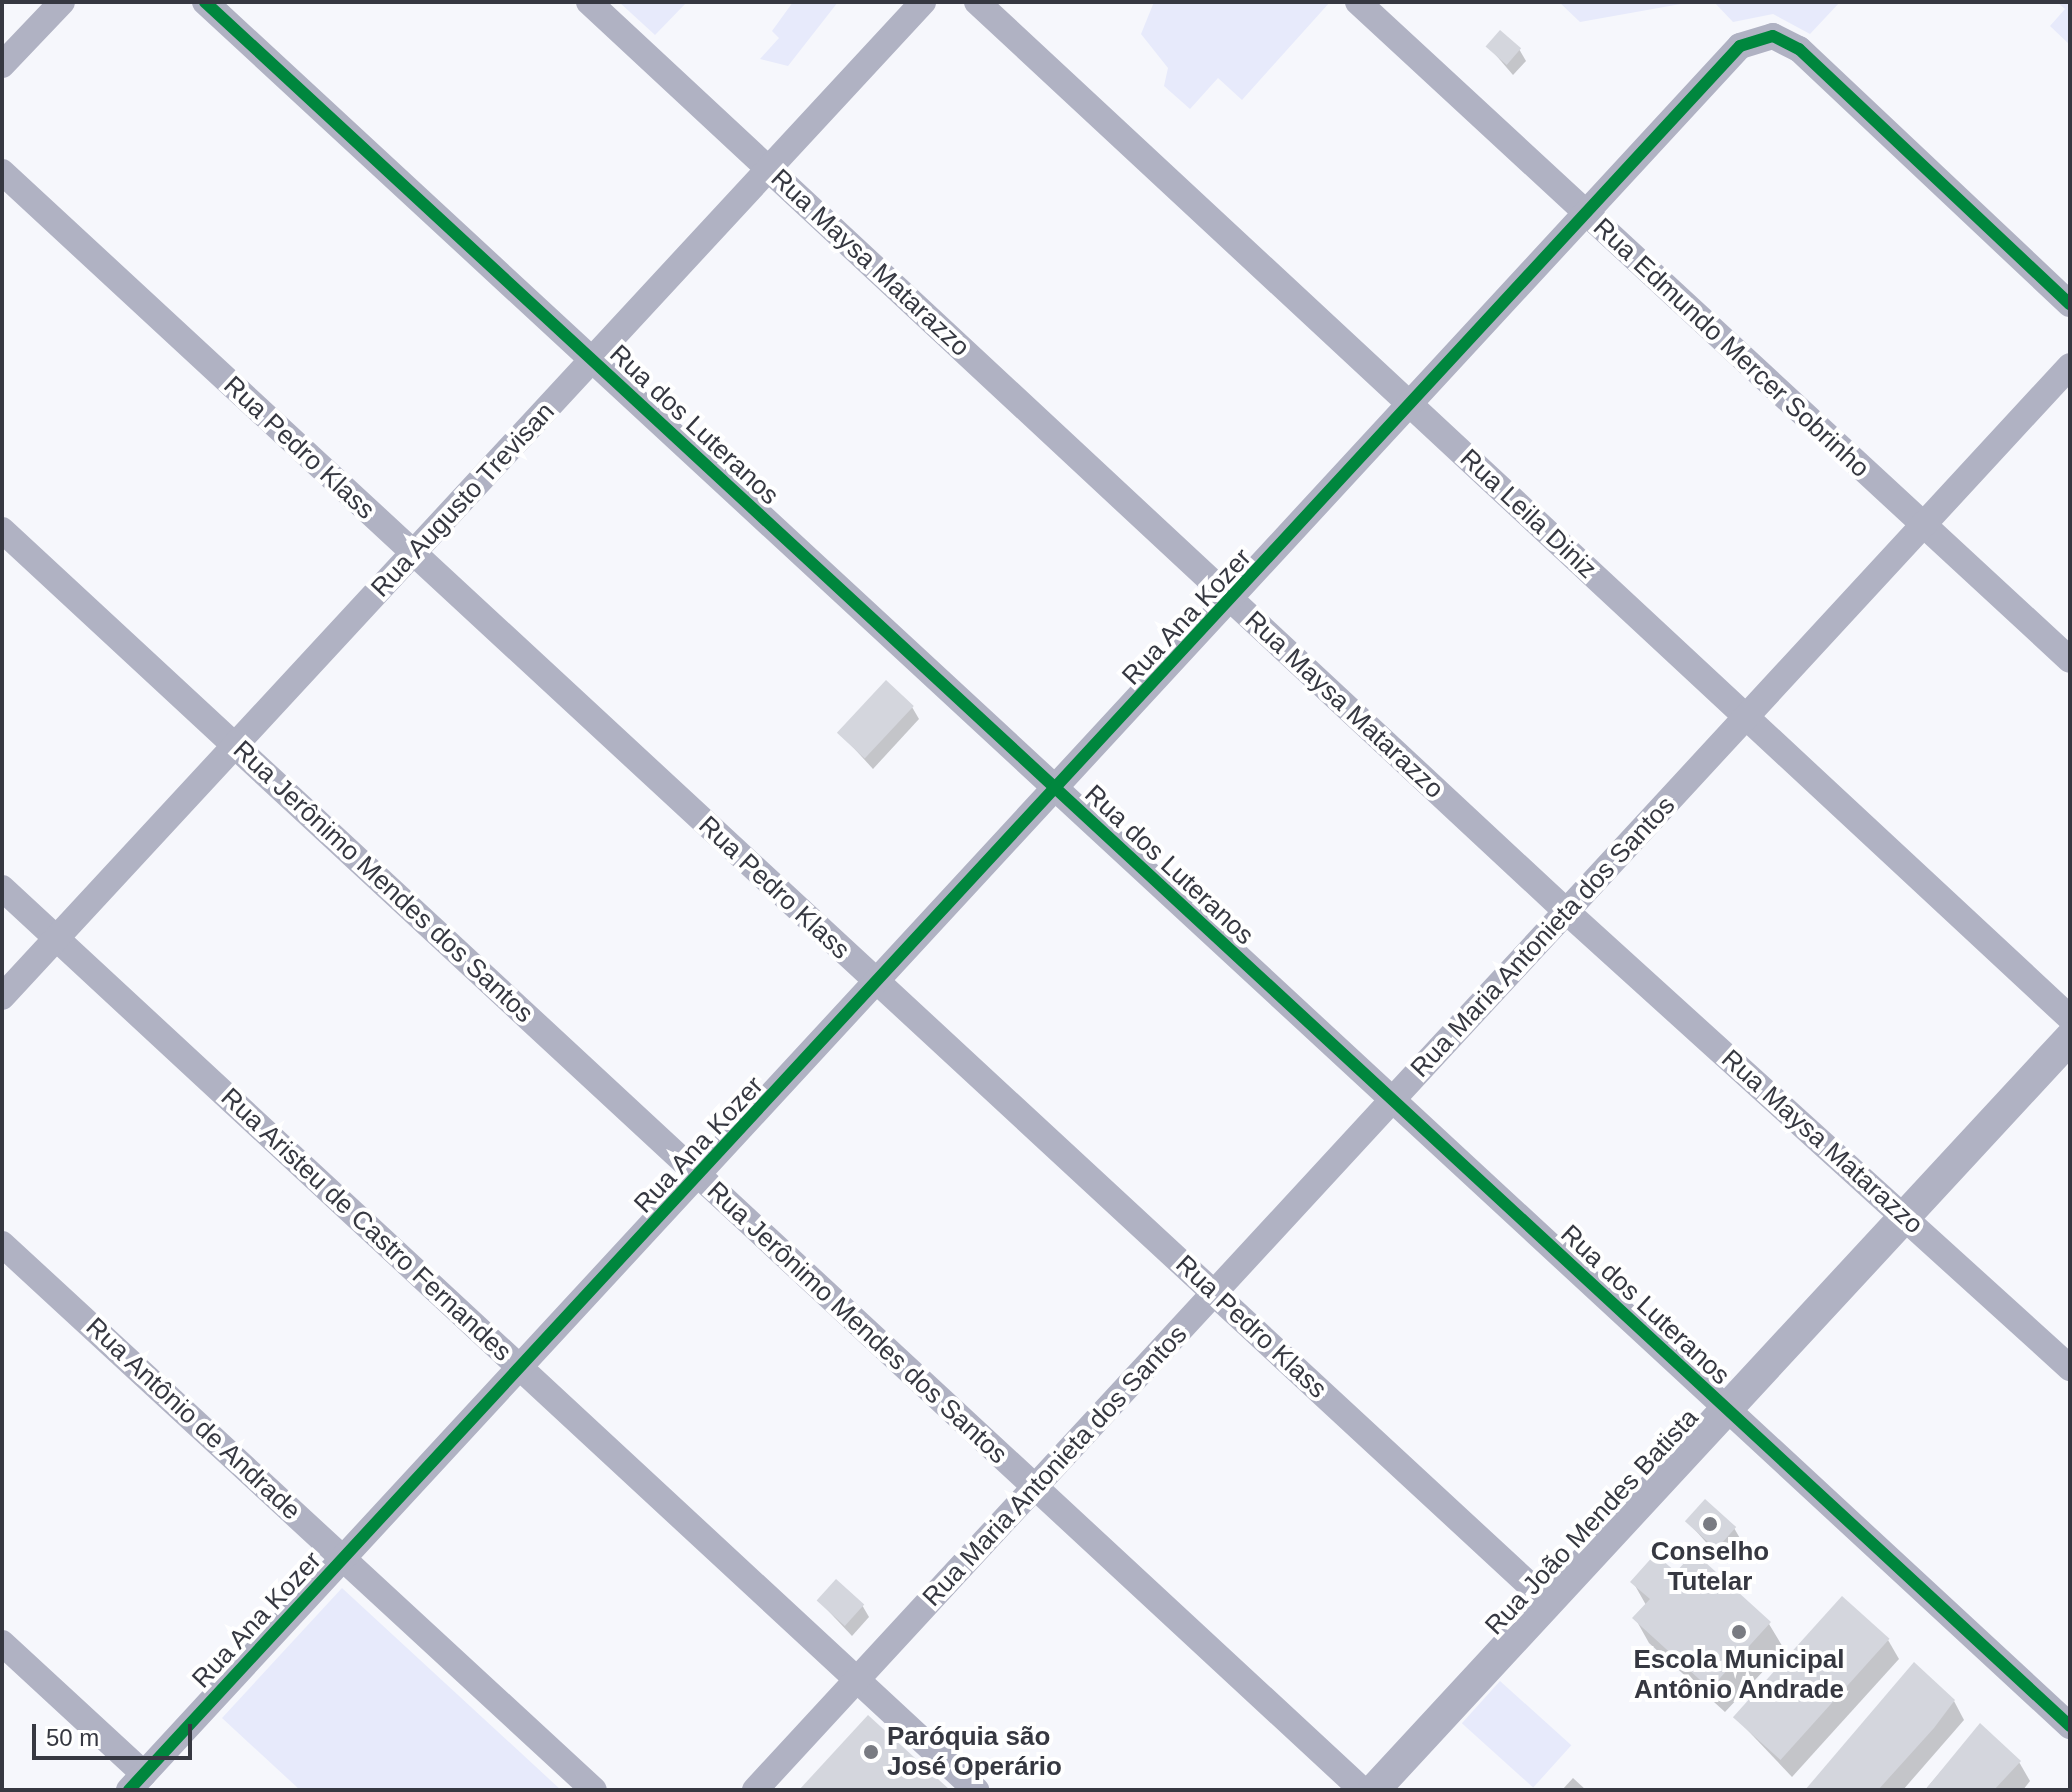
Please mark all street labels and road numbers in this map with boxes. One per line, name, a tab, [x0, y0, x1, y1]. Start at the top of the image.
street label: Rua Maysa Matarazzo	[764, 163, 976, 363]
street label: Rua Edmundo Mercer Sobrinho	[1587, 212, 1875, 484]
street label: Rua dos Luteranos	[603, 339, 785, 511]
street label: Rua Pedro Klass	[217, 370, 381, 526]
street label: Rua Augusto Trevisan	[364, 396, 562, 604]
street label: Rua Leila Diniz	[1453, 443, 1603, 585]
street label: Rua Ana Kozer	[1115, 542, 1259, 692]
street label: Rua Maysa Matarazzo	[1238, 605, 1450, 805]
street label: Rua Jerônimo Mendes dos Santos	[226, 735, 540, 1029]
street label: Rua dos Luteranos	[1078, 779, 1260, 951]
street label: Rua Maria Antonieta dos Santos	[1404, 789, 1682, 1085]
street label: Rua Pedro Klass	[692, 810, 856, 966]
street label: Rua Maysa Matarazzo	[1715, 1043, 1929, 1241]
street label: Rua Ana Kozer	[627, 1070, 771, 1220]
street label: Rua Aristeu de Castro Fernandes	[214, 1082, 518, 1368]
street label: Rua Jerônimo Mendes dos Santos	[700, 1176, 1014, 1470]
street label: Rua dos Luteranos	[1554, 1219, 1736, 1391]
street label: Rua Pedro Klass	[1169, 1249, 1333, 1405]
street label: Rua Antônio de Andrade	[78, 1310, 308, 1528]
street label: Rua Maria Antonieta dos Santos	[916, 1318, 1194, 1614]
street label: Rua João Mendes Batista	[1479, 1402, 1705, 1642]
street label: Rua Ana Kozer	[185, 1545, 329, 1695]

